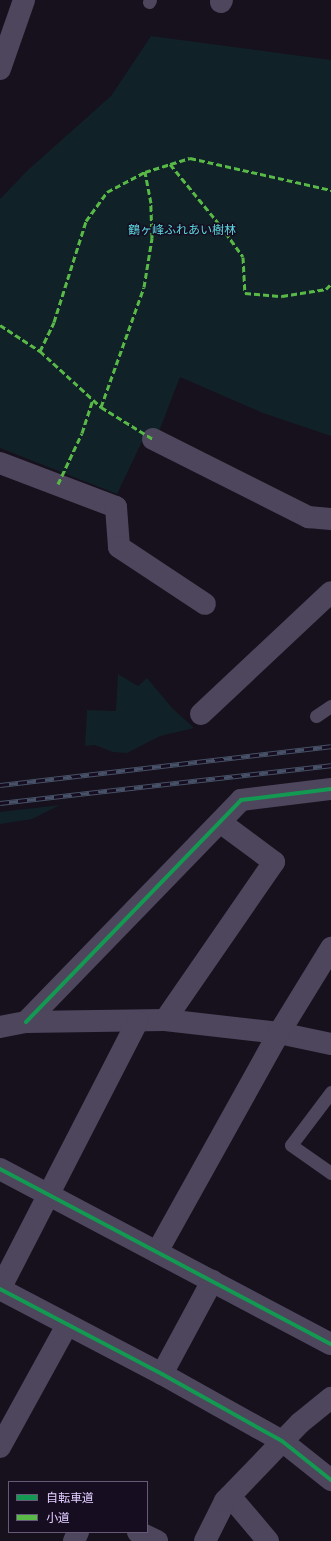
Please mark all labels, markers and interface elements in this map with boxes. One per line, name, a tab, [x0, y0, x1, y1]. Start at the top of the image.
park label: 鶴ヶ峰ふれあい樹林	[128, 223, 236, 237]
legend	[8, 1481, 148, 1533]
text: 自転車道	[46, 1489, 94, 1506]
text: 小道	[46, 1509, 70, 1526]

